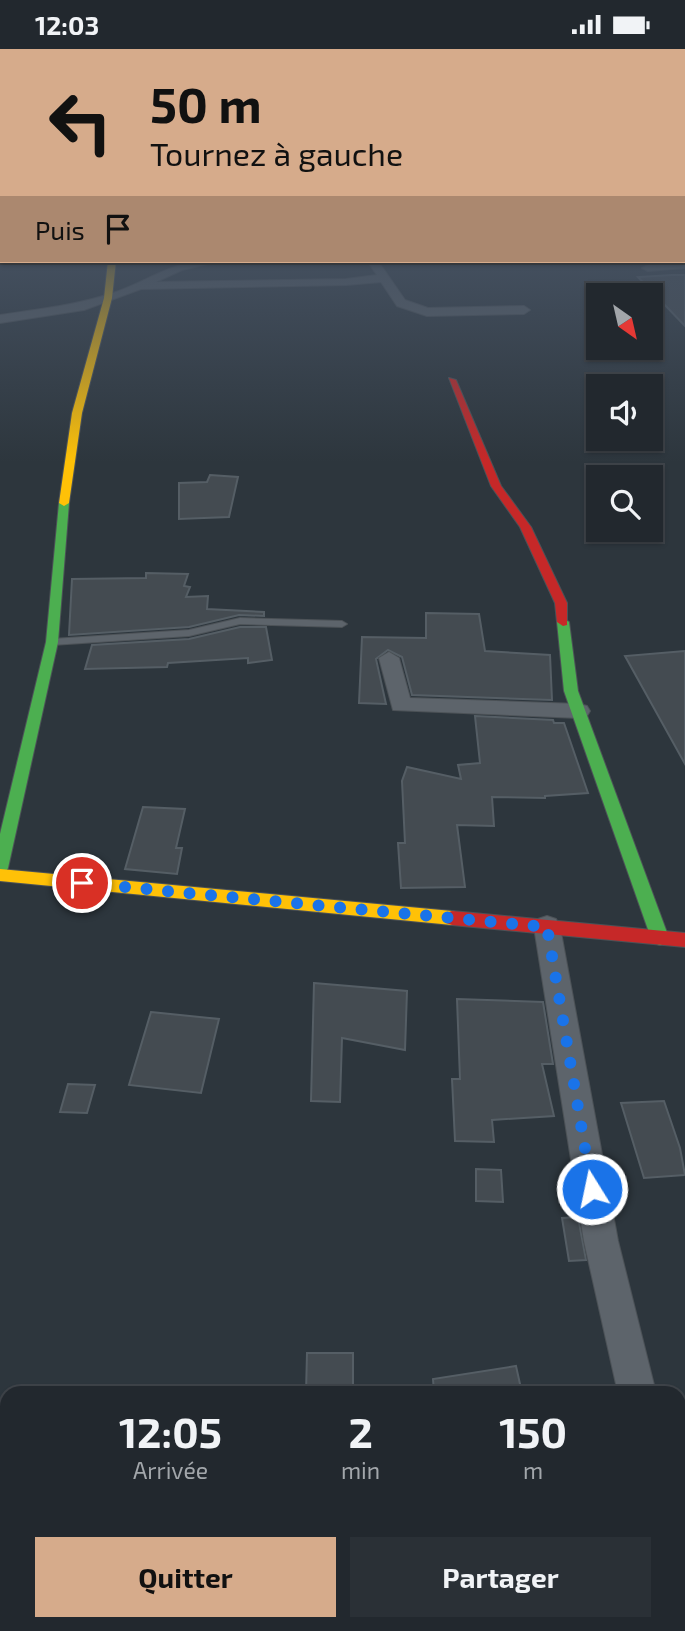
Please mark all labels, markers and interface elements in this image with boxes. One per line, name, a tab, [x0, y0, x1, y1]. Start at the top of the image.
text: 12:03	[35, 9, 99, 40]
text: 50 m	[150, 74, 262, 133]
icon: left	[35, 77, 126, 168]
text: Tournez à gauche	[150, 134, 403, 172]
icon: arrive	[99, 210, 137, 248]
text: Puis	[35, 214, 85, 245]
north arrow	[586, 283, 663, 361]
map controls	[586, 283, 663, 542]
button: sound	[586, 374, 663, 451]
button: search	[586, 465, 663, 542]
pin	[52, 853, 112, 913]
icon: arrive	[63, 864, 101, 902]
position arrow	[555, 1152, 629, 1226]
text: 12:05	[119, 1406, 222, 1456]
text: 2	[348, 1406, 373, 1456]
text: 150	[499, 1406, 567, 1456]
text: Arrivée	[133, 1456, 208, 1484]
text: min	[341, 1456, 380, 1484]
text: m	[523, 1456, 543, 1484]
button: Quitter	[35, 1537, 336, 1617]
button: Partager	[350, 1537, 651, 1617]

